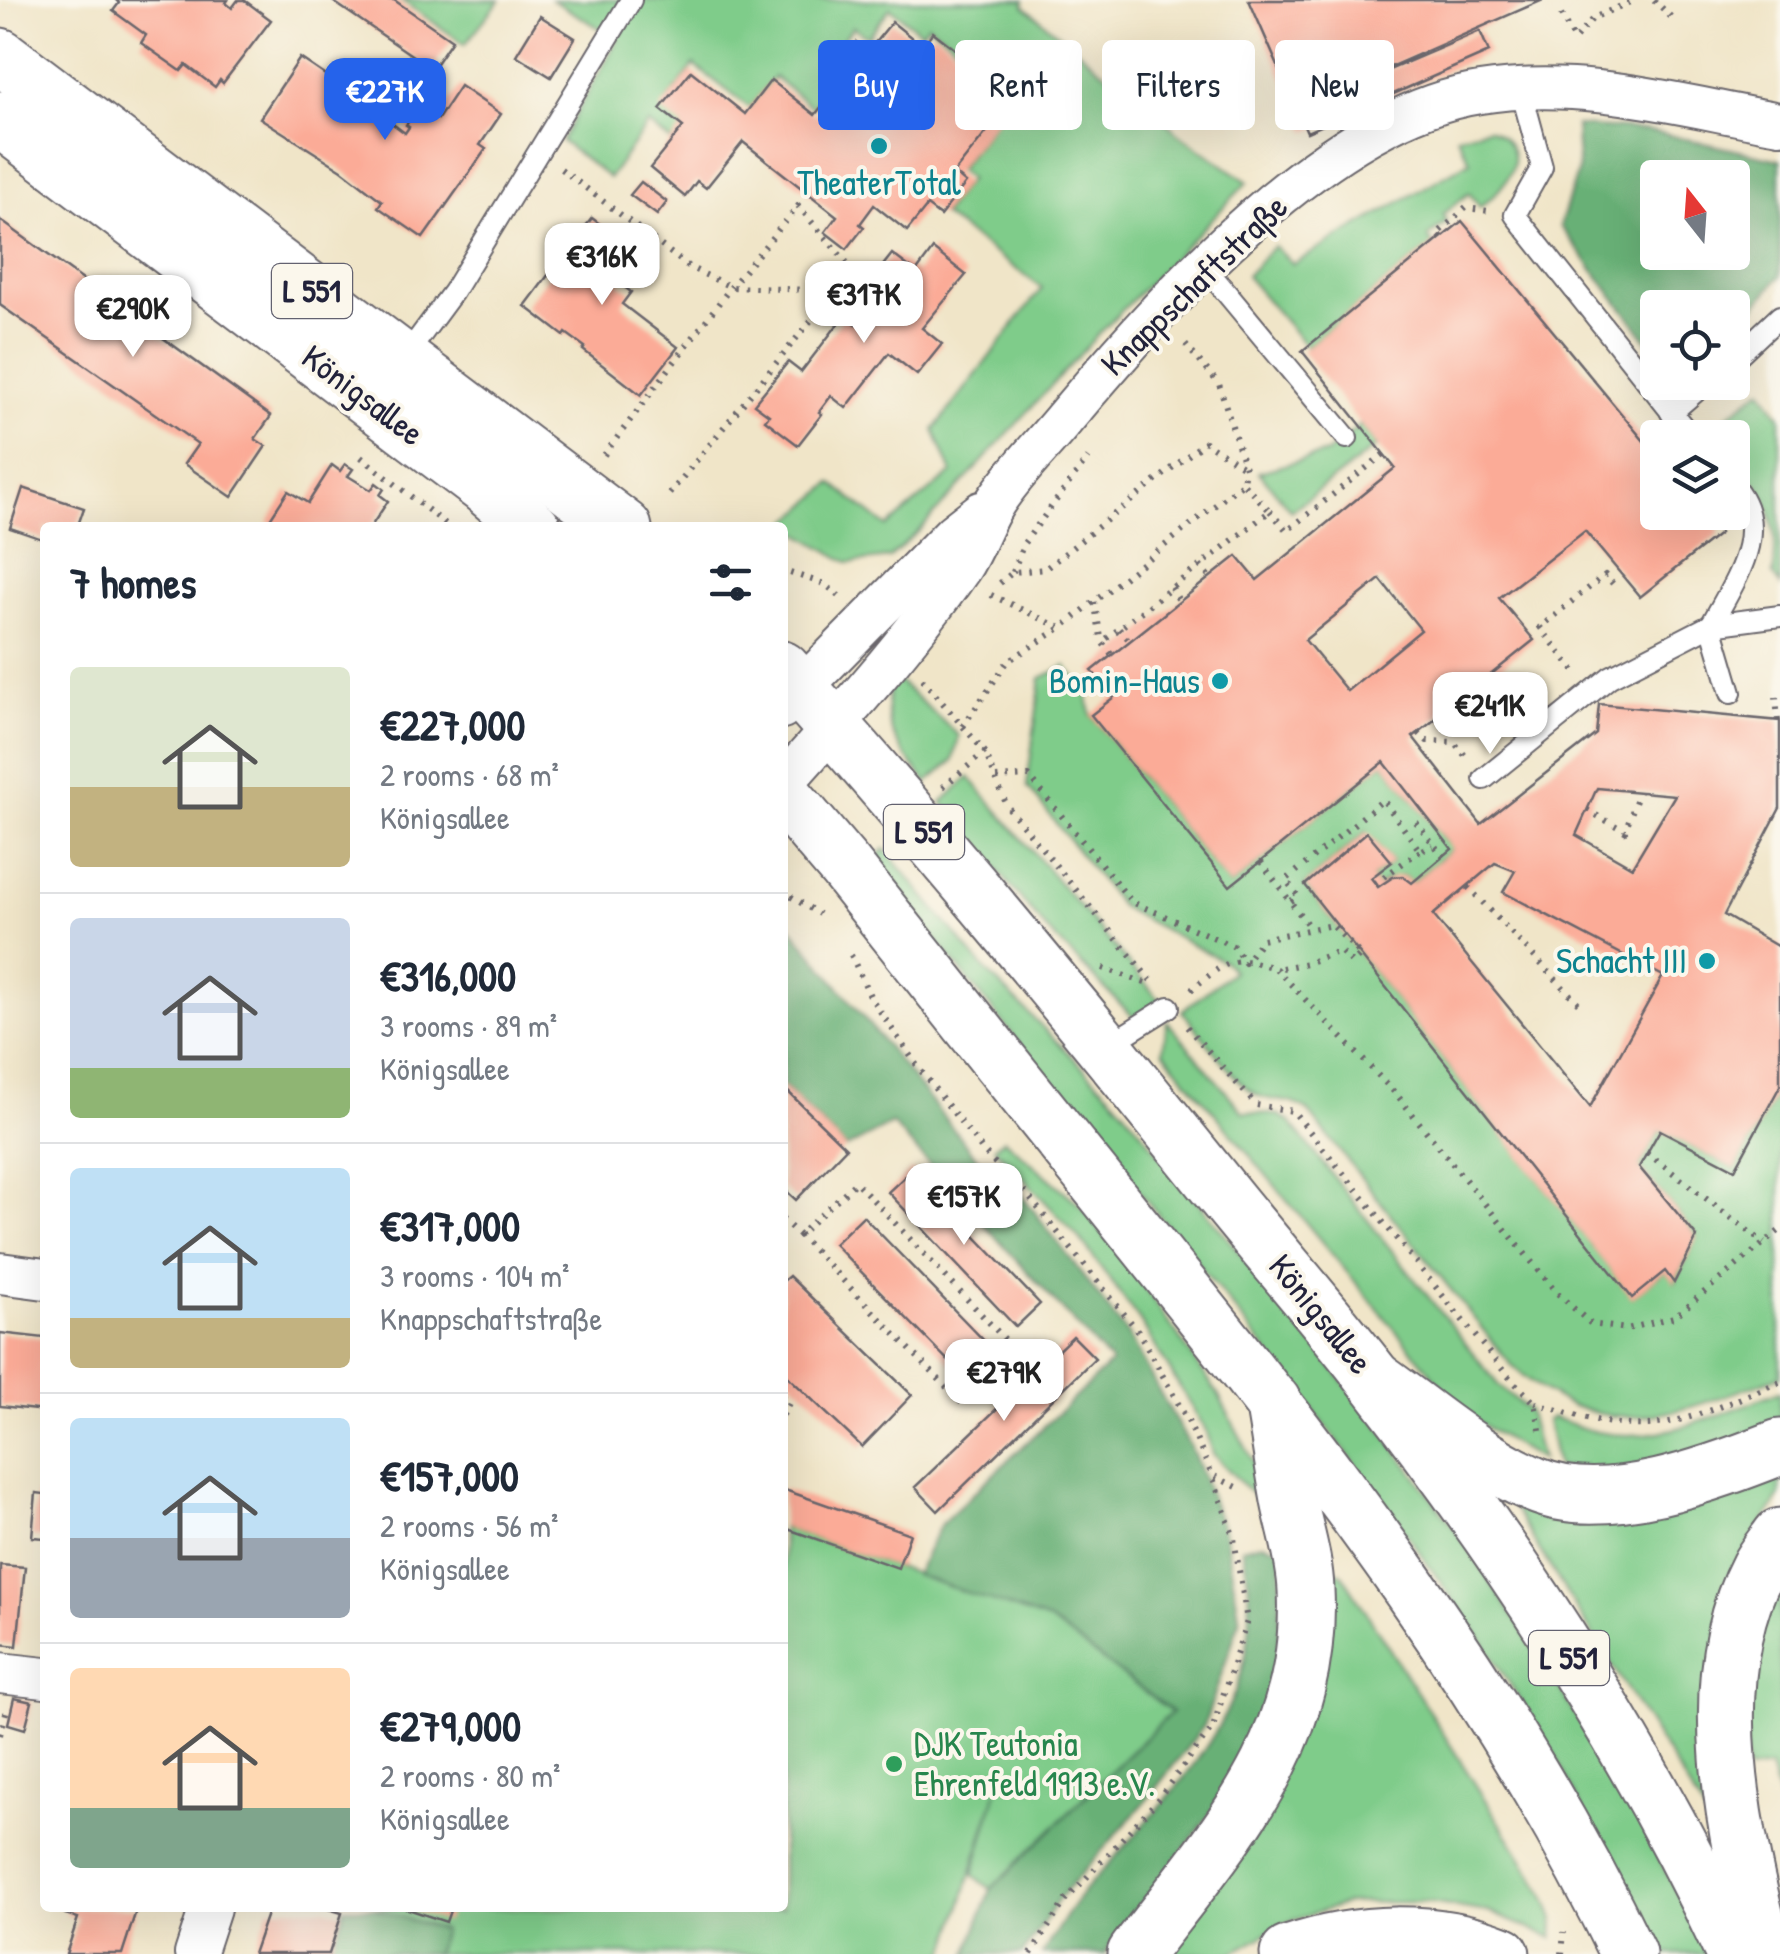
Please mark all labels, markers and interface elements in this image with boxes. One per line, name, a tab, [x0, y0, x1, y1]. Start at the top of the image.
chip: Buy	[818, 40, 935, 130]
chip: Rent	[955, 40, 1082, 130]
chip: Filters	[1102, 40, 1255, 130]
chip: New	[1275, 40, 1394, 130]
pin: €227K	[315, 58, 455, 143]
text: €227K	[346, 69, 424, 112]
marker: TheaterTotal	[868, 135, 890, 157]
place label: TheaterTotal	[797, 159, 962, 206]
north arrow	[1640, 160, 1750, 270]
map controls	[1640, 160, 1750, 530]
street label: Knappschaftstraße	[1090, 183, 1297, 386]
pin: €316K	[532, 223, 672, 308]
text: €316K	[567, 234, 637, 277]
pin: €317K	[794, 261, 934, 346]
road number: L 551	[272, 264, 352, 318]
text: €317K	[827, 272, 901, 315]
pin: €290K	[63, 275, 203, 360]
text: €290K	[96, 286, 170, 329]
button: locate	[1640, 290, 1750, 400]
street label: Königsallee	[293, 333, 434, 456]
button: layers	[1640, 420, 1750, 530]
text: 7 homes	[70, 554, 196, 611]
icon: filters	[703, 555, 758, 610]
place label: Bomin-Haus	[1049, 657, 1200, 704]
marker: Bomin-Haus	[1209, 670, 1231, 692]
pin: €241K	[1420, 672, 1560, 757]
text: €241K	[1455, 683, 1525, 726]
text: €227,000	[380, 696, 525, 753]
icon: home	[150, 707, 270, 827]
text: 2 rooms · 68 m²	[380, 753, 559, 796]
text: Königsallee	[380, 796, 510, 839]
road number: L 551	[884, 805, 964, 859]
place label: Schacht III	[1556, 937, 1687, 984]
text: €316,000	[380, 947, 516, 1004]
marker: Schacht III	[1696, 950, 1718, 972]
icon: home	[150, 958, 270, 1078]
text: 3 rooms · 89 m²	[380, 1004, 557, 1047]
text: Königsallee	[380, 1047, 510, 1090]
pin: €157K	[894, 1163, 1034, 1248]
text: €157K	[927, 1174, 1001, 1217]
text: €317,000	[380, 1197, 520, 1254]
icon: home	[150, 1208, 270, 1328]
street label: Königsallee	[1259, 1244, 1384, 1384]
text: 3 rooms · 104 m²	[380, 1254, 569, 1297]
text: Knappschaftstraße	[380, 1297, 602, 1340]
pin: €279K	[934, 1339, 1074, 1424]
text: €279K	[967, 1350, 1041, 1393]
text: €157,000	[380, 1447, 519, 1504]
icon: home	[150, 1458, 270, 1578]
text: 2 rooms · 56 m²	[380, 1504, 558, 1547]
text: Königsallee	[380, 1547, 510, 1590]
road number: L 551	[1529, 1631, 1609, 1685]
text: €279,000	[380, 1697, 521, 1754]
icon: home	[150, 1708, 270, 1828]
place label: DJK Teutonia Ehrenfeld 1913 e.V.	[914, 1720, 1155, 1807]
marker: DJK Teutonia Ehrenfeld 1913 e.V.	[883, 1753, 905, 1775]
text: 2 rooms · 80 m²	[380, 1754, 560, 1797]
text: Königsallee	[380, 1797, 510, 1840]

